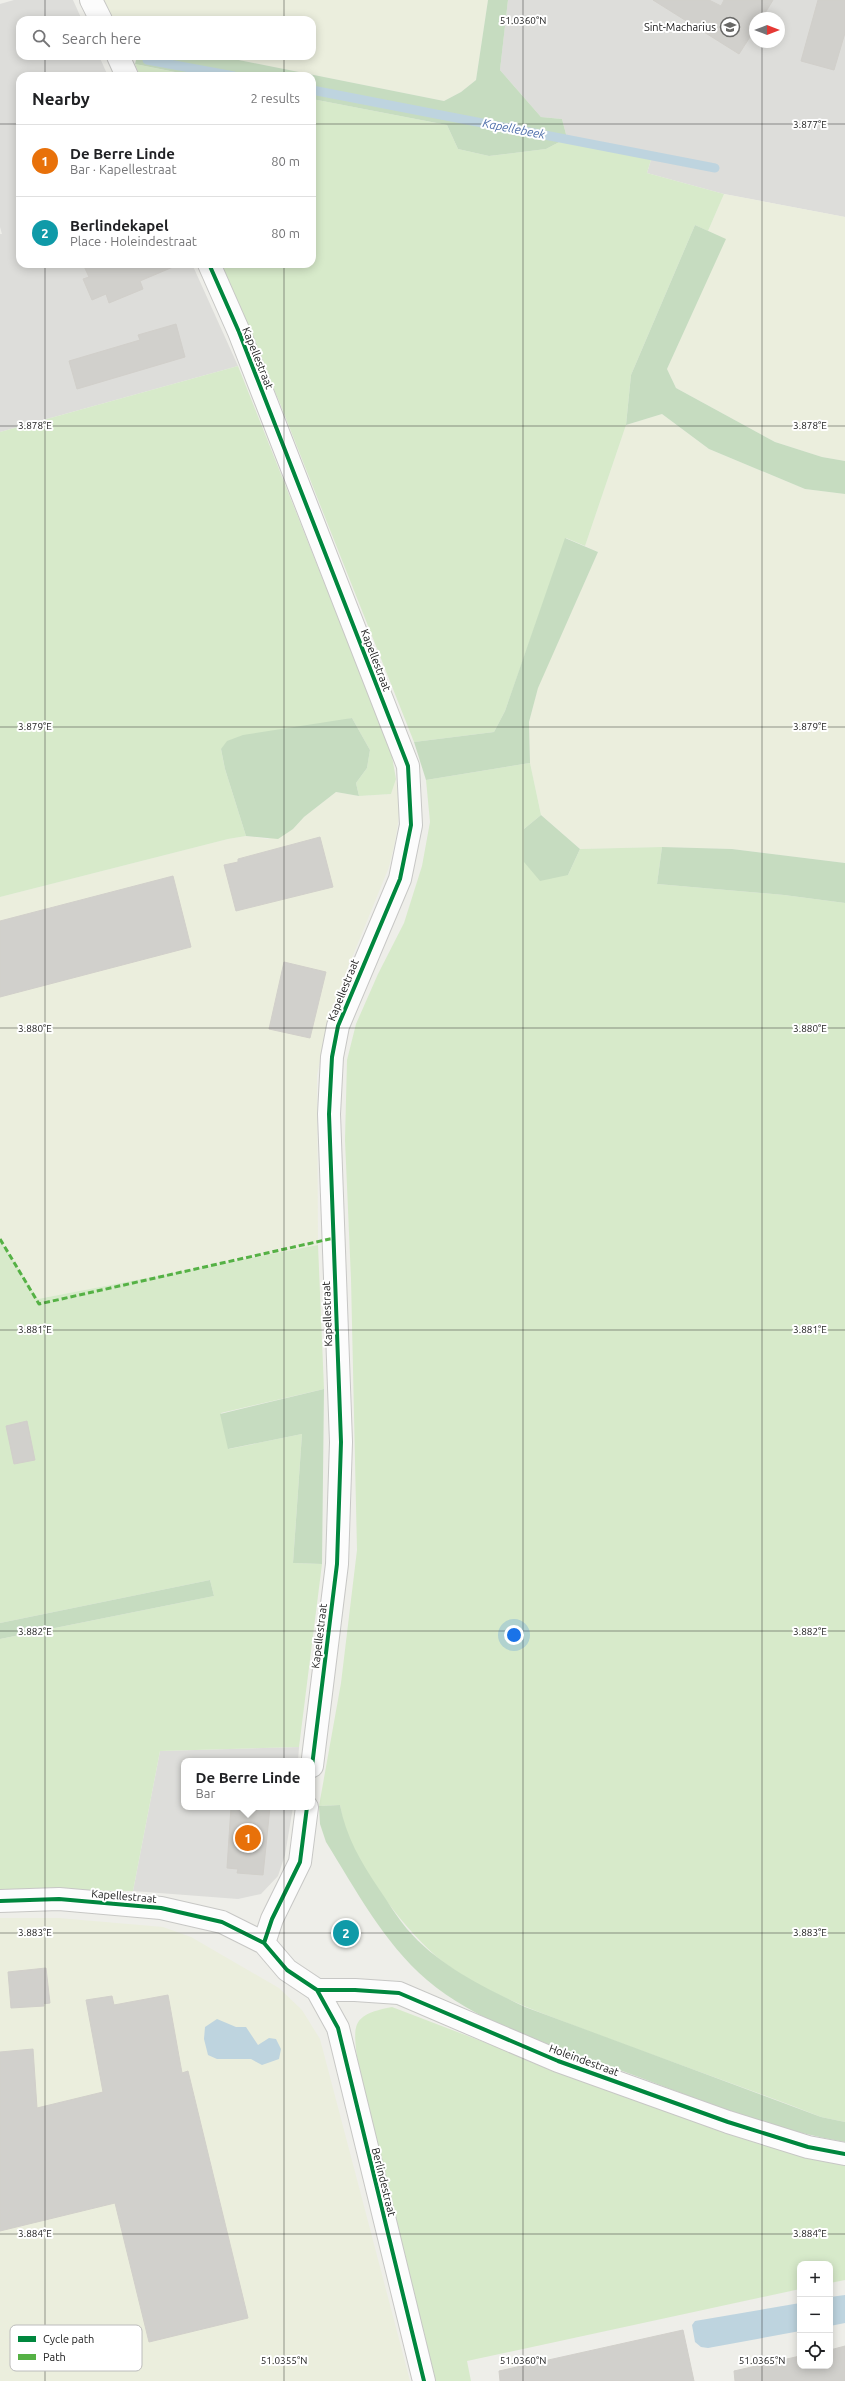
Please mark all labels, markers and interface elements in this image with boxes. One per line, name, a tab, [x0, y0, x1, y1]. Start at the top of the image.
north arrow	[749, 12, 785, 48]
text: 51.0360°N	[500, 15, 546, 26]
search box	[16, 16, 316, 60]
school or university icon: Sint-Macharius	[719, 16, 741, 38]
place label: Sint-Macharius	[644, 21, 716, 33]
icon: search	[30, 27, 52, 49]
text: Search here	[62, 30, 141, 47]
text: Nearby	[32, 89, 90, 108]
text: 2 results	[250, 91, 300, 105]
water label: Kapellebeek	[482, 116, 547, 141]
text: 3.877°E	[793, 119, 827, 130]
text: De Berre Linde	[70, 145, 175, 162]
text: 1	[41, 154, 49, 168]
text: 80 m	[271, 154, 300, 168]
text: Bar · Kapellestraat	[70, 162, 177, 176]
text: Berlindekapel	[70, 217, 168, 234]
text: 2	[41, 226, 49, 240]
text: 80 m	[271, 226, 300, 240]
text: Place · Holeindestraat	[70, 234, 197, 248]
street label: Kapellestraat	[240, 325, 276, 391]
text: 3.878°E	[18, 420, 52, 431]
text: 3.878°E	[793, 420, 827, 431]
street label: Kapellestraat	[359, 627, 394, 693]
text: 3.879°E	[18, 721, 52, 732]
text: 3.879°E	[793, 721, 827, 732]
street label: Kapellestraat	[325, 957, 361, 1023]
text: 3.880°E	[18, 1023, 52, 1034]
text: 3.880°E	[793, 1023, 827, 1034]
street label: Kapellestraat	[320, 1280, 334, 1347]
text: 3.881°E	[18, 1324, 52, 1335]
text: 3.881°E	[793, 1324, 827, 1335]
street label: Kapellestraat	[309, 1602, 329, 1669]
your location	[504, 1625, 524, 1645]
text: 3.882°E	[18, 1626, 52, 1637]
text: 3.882°E	[793, 1626, 827, 1637]
popup	[181, 1758, 315, 1810]
text: De Berre Linde	[196, 1769, 300, 1786]
text: Bar	[196, 1786, 215, 1800]
pin: 1	[235, 1823, 261, 1853]
street label: Kapellestraat	[91, 1887, 158, 1905]
pin: 2	[333, 1918, 359, 1948]
text: 3.883°E	[18, 1927, 52, 1938]
text: 3.883°E	[793, 1927, 827, 1938]
street label: Holeindestraat	[547, 2042, 621, 2078]
street label: Berlindestraat	[370, 2146, 399, 2218]
text: 3.884°E	[18, 2228, 52, 2239]
text: 3.884°E	[793, 2228, 827, 2239]
map controls	[797, 2261, 833, 2369]
button: +	[797, 2261, 833, 2297]
button: −	[797, 2297, 833, 2333]
legend	[10, 2325, 142, 2371]
text: Cycle path	[43, 2333, 94, 2345]
button: locate	[797, 2333, 833, 2369]
text: Path	[43, 2351, 66, 2363]
text: 51.0355°N	[261, 2355, 307, 2366]
text: 51.0360°N	[500, 2355, 546, 2366]
text: 51.0365°N	[739, 2355, 785, 2366]

